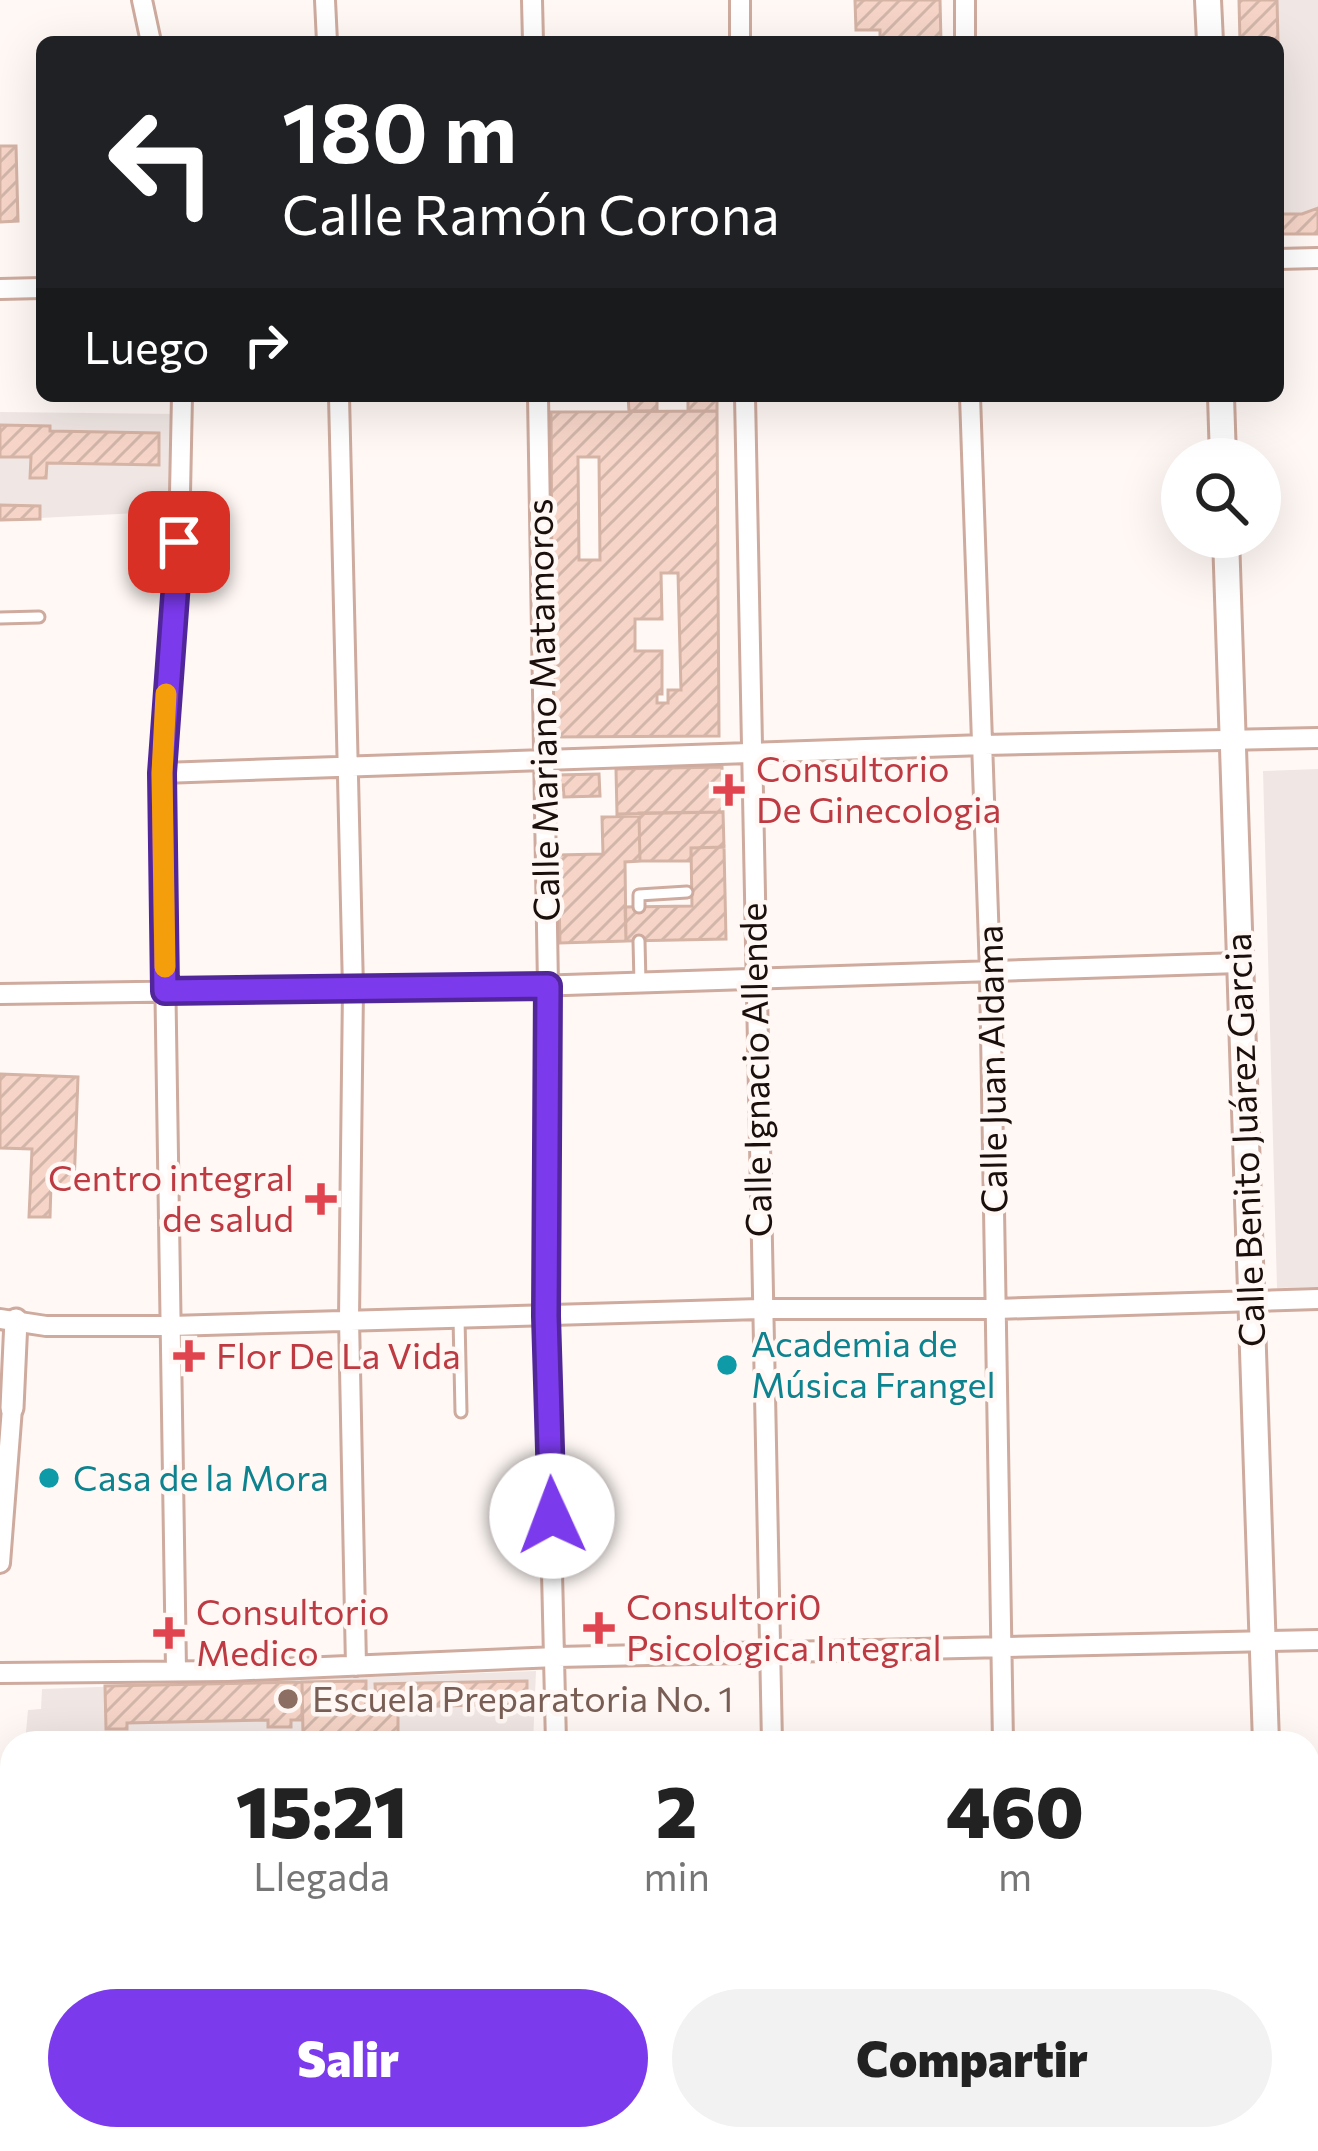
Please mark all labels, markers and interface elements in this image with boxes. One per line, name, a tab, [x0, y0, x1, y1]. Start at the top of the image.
text: 180 m	[282, 78, 517, 180]
icon: left	[84, 84, 240, 240]
text: Calle Ramón Corona	[282, 180, 780, 246]
icon: right	[233, 312, 299, 378]
text: Luego	[84, 318, 209, 373]
map controls	[1161, 438, 1281, 558]
button: search	[1161, 438, 1281, 558]
pin	[128, 491, 230, 593]
street label: Calle Mariano Matamoros	[515, 498, 567, 922]
icon: arrive	[146, 509, 212, 575]
place label: Consultorio De Ginecologia	[756, 745, 1001, 830]
marker: Consultorio De Ginecologia	[713, 774, 745, 806]
street label: Calle Ignacio Allende	[729, 902, 779, 1238]
street label: Calle Juan Aldama	[965, 924, 1015, 1214]
street label: Calle Benito Juárez Garcia	[1214, 932, 1272, 1348]
place label: Centro integral de salud	[48, 1154, 294, 1239]
marker: Centro integral de salud	[305, 1183, 337, 1215]
place label: Academia de Música Frangel	[751, 1320, 996, 1405]
place label: Flor De La Vida	[216, 1332, 461, 1376]
marker: Flor De La Vida	[173, 1340, 205, 1372]
marker: Academia de Música Frangel	[714, 1352, 740, 1378]
position arrow	[489, 1453, 615, 1579]
place label: Casa de la Mora	[73, 1454, 329, 1498]
marker: Casa de la Mora	[36, 1465, 62, 1491]
place label: Consultori0 Psicologica Integral	[626, 1583, 942, 1668]
place label: Consultorio Medico	[196, 1588, 390, 1673]
marker: Consultori0 Psicologica Integral	[583, 1612, 615, 1644]
marker: Consultorio Medico	[153, 1617, 185, 1649]
place label: Escuela Preparatoria No. 1	[312, 1675, 734, 1719]
marker: Escuela Preparatoria No. 1	[275, 1686, 301, 1712]
text: 15:21	[236, 1765, 407, 1853]
text: 2	[656, 1765, 697, 1853]
text: 460	[946, 1765, 1084, 1853]
text: Llegada	[253, 1851, 390, 1899]
text: min	[643, 1851, 710, 1899]
text: m	[998, 1851, 1032, 1899]
button: Salir	[48, 1989, 648, 2127]
button: Compartir	[672, 1989, 1272, 2127]

